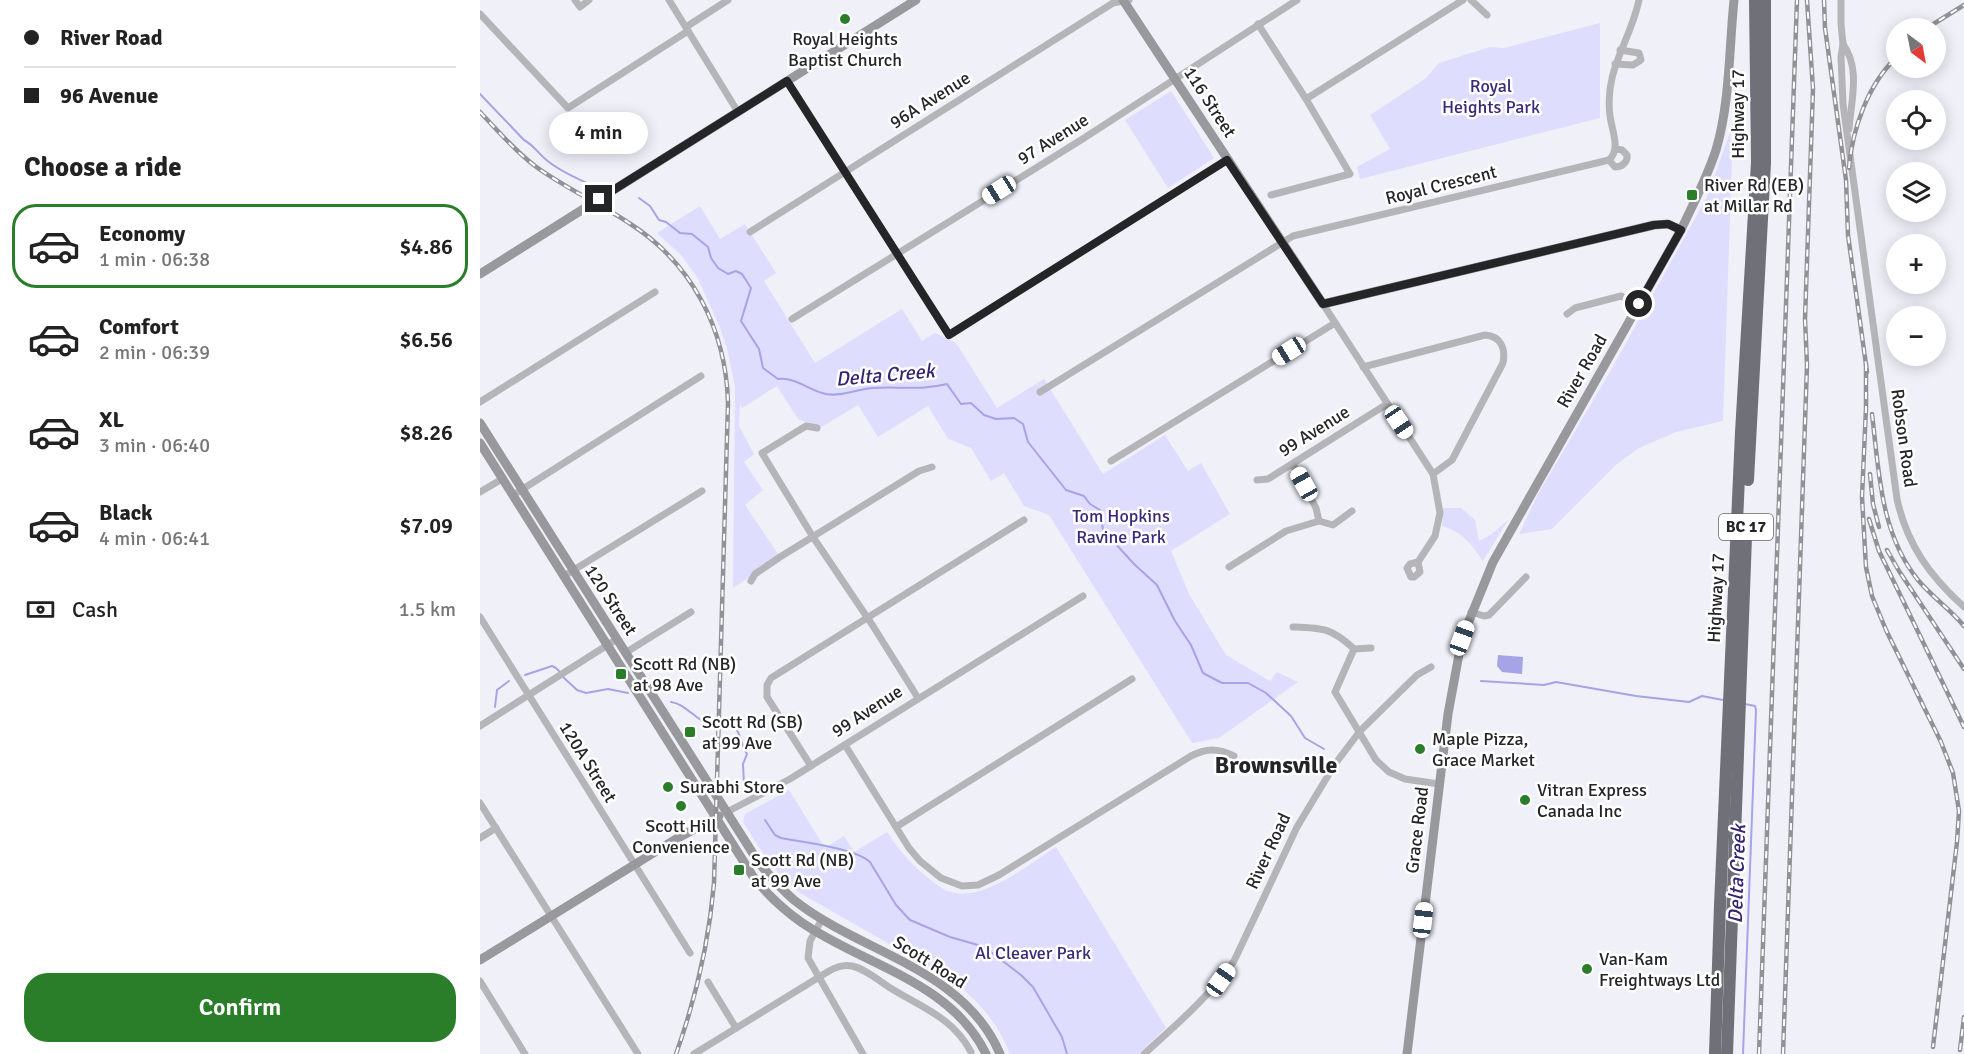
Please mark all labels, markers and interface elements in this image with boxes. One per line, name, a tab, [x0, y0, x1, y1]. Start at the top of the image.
marker: Royal Heights Baptist Church	[838, 12, 852, 26]
north arrow	[1886, 18, 1946, 78]
map controls	[1886, 18, 1946, 366]
text: River Road	[60, 24, 163, 51]
place label: Royal Heights Baptist Church	[788, 28, 902, 71]
street label: 116 Street	[1179, 62, 1241, 142]
street label: 96A Avenue	[886, 67, 974, 133]
street label: Highway 17	[1727, 69, 1749, 159]
park label: Royal Heights Park	[1442, 75, 1540, 118]
text: 96 Avenue	[60, 82, 158, 109]
button: locate	[1886, 90, 1946, 150]
street label: 97 Avenue	[1013, 109, 1093, 169]
callout: 4 min	[550, 112, 648, 154]
text: 4 min	[575, 120, 622, 145]
text: Choose a ride	[24, 151, 182, 184]
street label: Royal Crescent	[1383, 161, 1499, 209]
button: layers	[1886, 162, 1946, 222]
car	[979, 173, 1019, 207]
place label: River Rd (EB) at Millar Rd	[1704, 174, 1804, 217]
route end	[585, 185, 612, 212]
marker: River Rd (EB) at Millar Rd	[1685, 188, 1699, 202]
icon: car	[27, 219, 81, 273]
text: Economy	[99, 220, 185, 247]
text: $4.86	[399, 233, 453, 260]
button: +	[1886, 234, 1946, 294]
text: 1 min · 06:38	[99, 247, 210, 272]
route start	[1625, 290, 1652, 317]
button: −	[1886, 306, 1946, 366]
icon: car	[27, 312, 81, 366]
text: Comfort	[99, 313, 179, 340]
text: $6.56	[399, 326, 453, 353]
street label: River Road	[1552, 330, 1612, 412]
car	[1269, 334, 1309, 368]
text: 2 min · 06:39	[99, 340, 210, 365]
water label: Delta Creek	[834, 358, 937, 392]
street label: Robson Road	[1886, 387, 1922, 489]
street label: 99 Avenue	[1274, 401, 1354, 461]
car	[1381, 402, 1417, 442]
icon: car	[27, 405, 81, 459]
text: XL	[99, 406, 124, 433]
text: $8.26	[399, 419, 453, 446]
text: 3 min · 06:40	[99, 433, 210, 458]
car	[1287, 464, 1321, 504]
icon: car	[27, 498, 81, 552]
text: Black	[99, 499, 153, 526]
park label: Tom Hopkins Ravine Park	[1072, 505, 1170, 548]
text: $7.09	[399, 512, 453, 539]
road number: BC 17	[1719, 514, 1773, 540]
text: 4 min · 06:41	[99, 526, 210, 551]
street label: Highway 17	[1703, 553, 1729, 643]
street label: 120 Street	[580, 560, 642, 640]
icon: cash	[24, 593, 57, 626]
text: Cash	[72, 596, 118, 623]
text: 1.5 km	[399, 597, 456, 622]
car	[1447, 618, 1477, 658]
place label: Scott Rd (NB) at 98 Ave	[633, 653, 736, 696]
marker: Scott Rd (NB) at 98 Ave	[614, 667, 628, 681]
street label: 99 Avenue	[828, 680, 906, 742]
place label: Scott Rd (SB) at 99 Ave	[702, 711, 803, 754]
street label: 120A Street	[555, 718, 621, 806]
marker: Scott Rd (SB) at 99 Ave	[683, 725, 697, 739]
place label: Maple Pizza, Grace Market	[1432, 728, 1535, 771]
marker: Maple Pizza, Grace Market	[1413, 742, 1427, 756]
district label: Brownsville	[1215, 750, 1337, 780]
place label: Surabhi Store	[680, 776, 784, 798]
place label: Vitran Express Canada Inc	[1537, 779, 1647, 822]
marker: Surabhi Store	[661, 780, 675, 794]
street label: Grace Road	[1401, 785, 1433, 875]
marker: Vitran Express Canada Inc	[1518, 793, 1532, 807]
marker: Scott Hill Convenience	[674, 799, 688, 813]
street label: River Road	[1241, 809, 1295, 893]
place label: Scott Hill Convenience	[632, 815, 730, 858]
water label: Delta Creek	[1723, 822, 1751, 924]
place label: Scott Rd (NB) at 99 Ave	[751, 849, 854, 892]
marker: Scott Rd (NB) at 99 Ave	[732, 863, 746, 877]
car	[1412, 901, 1434, 939]
street label: Scott Road	[889, 931, 971, 993]
park label: Al Cleaver Park	[975, 942, 1091, 964]
place label: Van-Kam Freightways Ltd	[1599, 948, 1720, 991]
car	[1203, 960, 1239, 1000]
marker: Van-Kam Freightways Ltd	[1580, 962, 1594, 976]
button: Confirm	[24, 973, 456, 1042]

